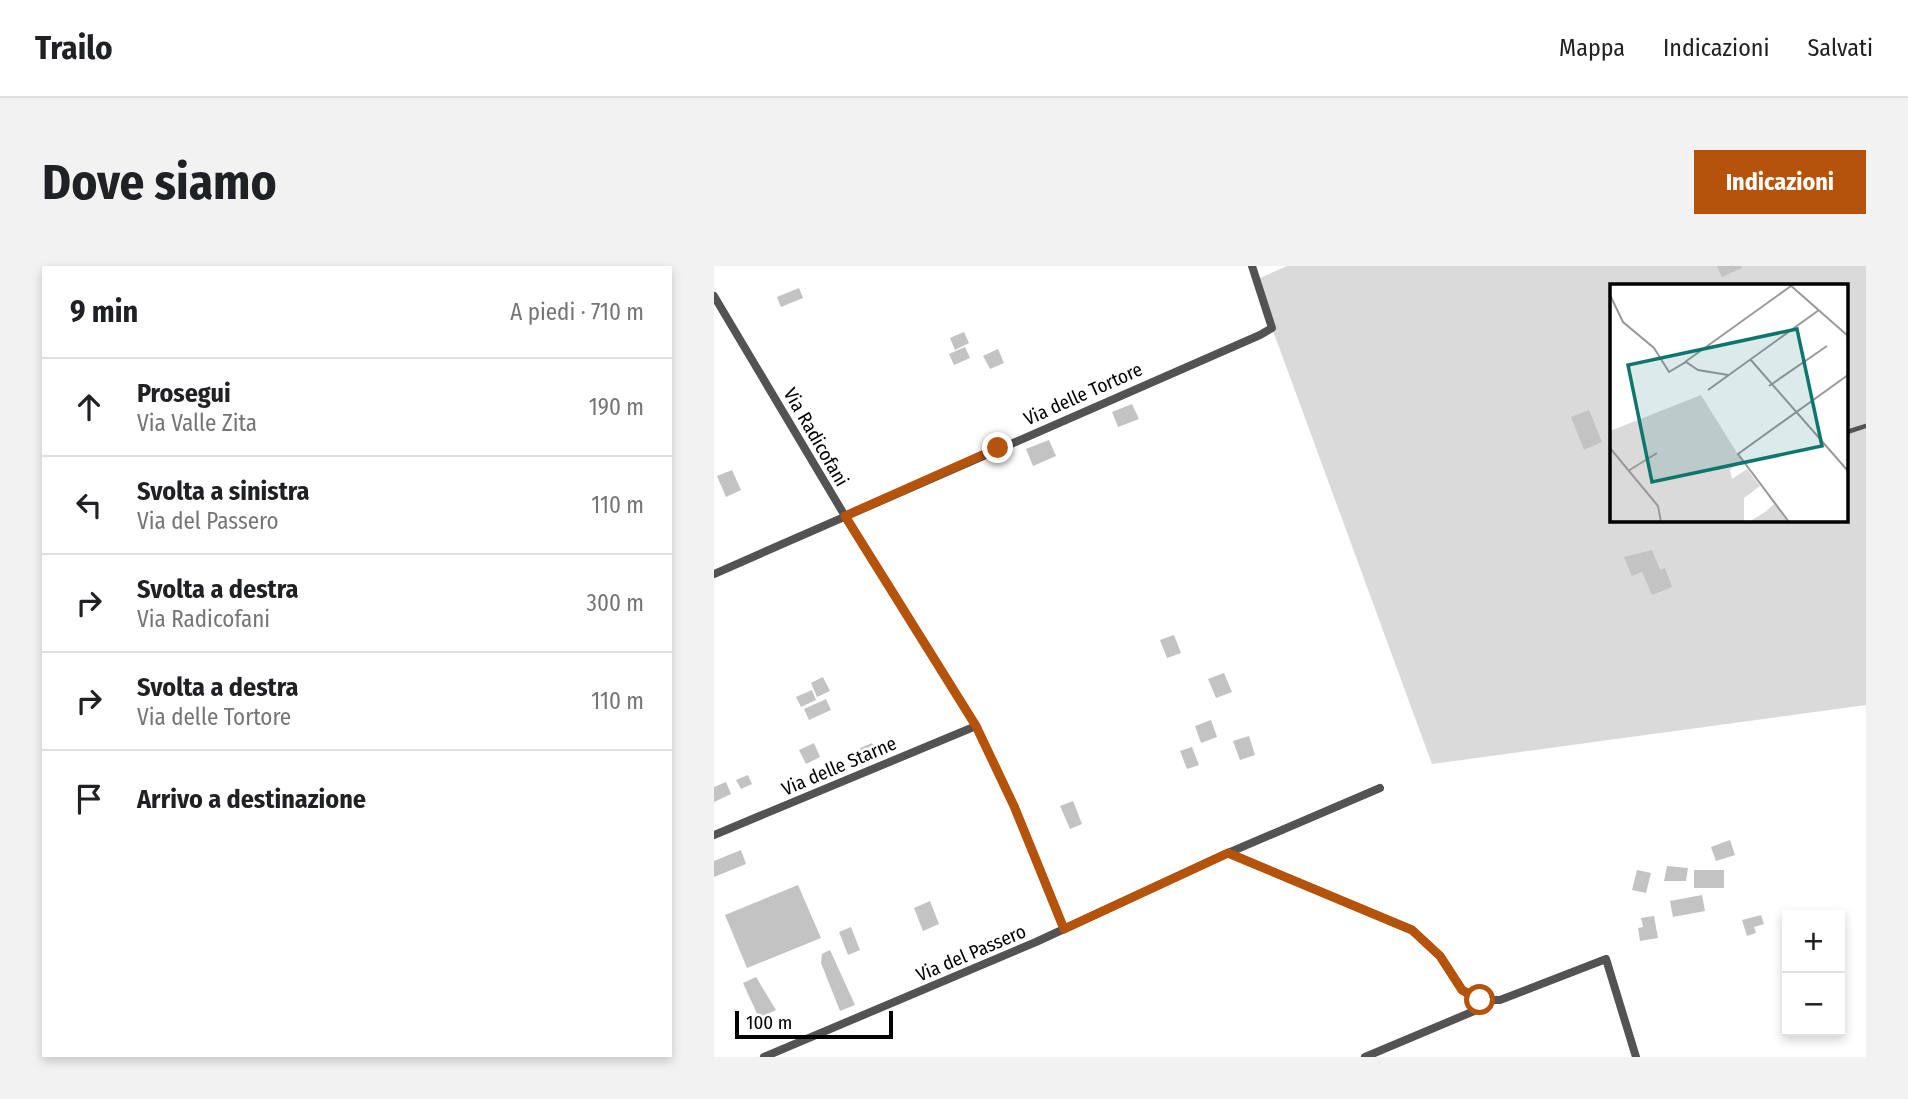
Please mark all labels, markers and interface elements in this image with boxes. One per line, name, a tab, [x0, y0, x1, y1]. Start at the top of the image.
text: Trailo	[35, 28, 113, 68]
text: Mappa	[1559, 34, 1625, 62]
text: Indicazioni	[1663, 34, 1769, 62]
text: Salvati	[1807, 34, 1873, 62]
button: Indicazioni	[1694, 150, 1866, 214]
text: Dove siamo	[42, 153, 277, 212]
inset map	[1610, 284, 1848, 522]
text: 9 min	[70, 294, 138, 330]
text: A piedi · 710 m	[510, 298, 644, 326]
street label: Via delle Tortore	[1020, 358, 1146, 430]
text: Prosegui	[137, 378, 231, 409]
street label: Via Radicofani	[779, 384, 853, 490]
icon: ahead	[70, 388, 108, 426]
text: 190 m	[589, 393, 644, 421]
text: Via Valle Zita	[137, 409, 257, 437]
route end	[982, 432, 1013, 463]
text: Svolta a sinistra	[137, 476, 309, 507]
icon: left	[70, 486, 108, 524]
text: 110 m	[591, 491, 644, 519]
text: Via del Passero	[137, 507, 279, 535]
text: Svolta a destra	[137, 574, 298, 605]
icon: right	[70, 584, 108, 622]
text: 300 m	[587, 589, 644, 617]
text: Via Radicofani	[137, 605, 270, 633]
text: Svolta a destra	[137, 672, 298, 703]
icon: right	[70, 682, 108, 720]
text: 110 m	[591, 687, 644, 715]
text: Via delle Tortore	[137, 703, 291, 731]
street label: Via delle Starne	[778, 731, 900, 801]
icon: arrive	[70, 780, 108, 818]
text: Arrivo a destinazione	[137, 784, 366, 815]
map controls	[1782, 910, 1845, 1036]
button: +	[1782, 910, 1845, 973]
street label: Via del Passero	[913, 920, 1029, 986]
button: −	[1782, 973, 1845, 1036]
route start	[1464, 984, 1495, 1015]
scale bar	[735, 1008, 892, 1040]
text: 100 m	[746, 1011, 792, 1034]

